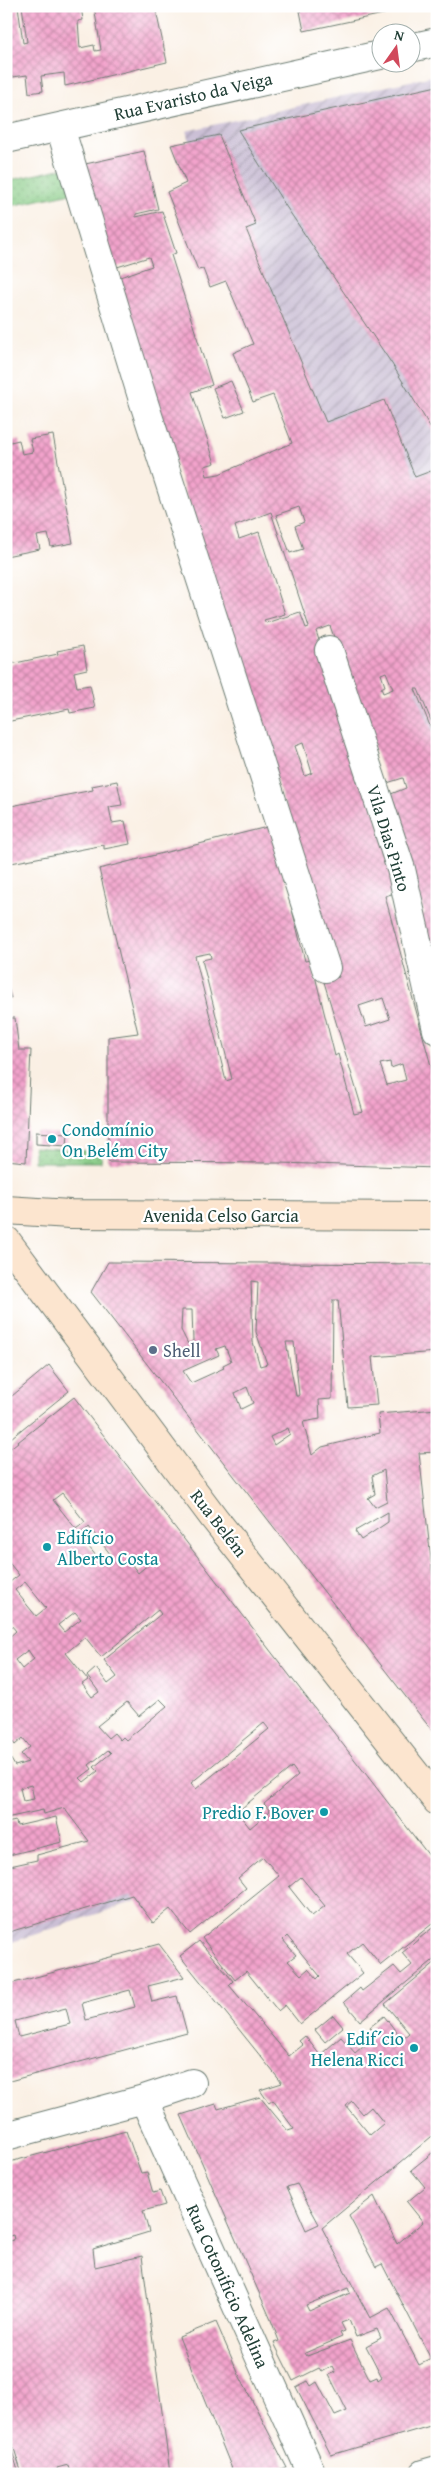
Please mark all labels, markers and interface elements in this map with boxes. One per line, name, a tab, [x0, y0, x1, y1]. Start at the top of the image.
north arrow	[370, 22, 420, 72]
text: N	[392, 25, 407, 46]
street label: Rua Evaristo da Veiga	[111, 65, 275, 127]
street label: Vila Dias Pinto	[360, 781, 418, 895]
place label: Condomínio On Belém City	[62, 1116, 168, 1164]
marker: Condomínio On Belém City	[46, 1133, 58, 1145]
street label: Avenida Celso Garcia	[143, 1202, 299, 1229]
place label: Shell	[163, 1337, 200, 1364]
marker: Shell	[147, 1344, 159, 1356]
street label: Rua Belém	[184, 1483, 254, 1563]
place label: Edifício Alberto Costa	[57, 1524, 159, 1572]
marker: Edifício Alberto Costa	[41, 1541, 53, 1553]
place label: Predio F. Bover	[202, 1799, 315, 1826]
marker: Predio F. Bover	[318, 1806, 330, 1818]
place label: Edif´cio Helena Ricci	[311, 2025, 404, 2073]
marker: Edif´cio Helena Ricci	[408, 2042, 420, 2054]
street label: Rua Cotonificio Adelina	[180, 2200, 277, 2373]

